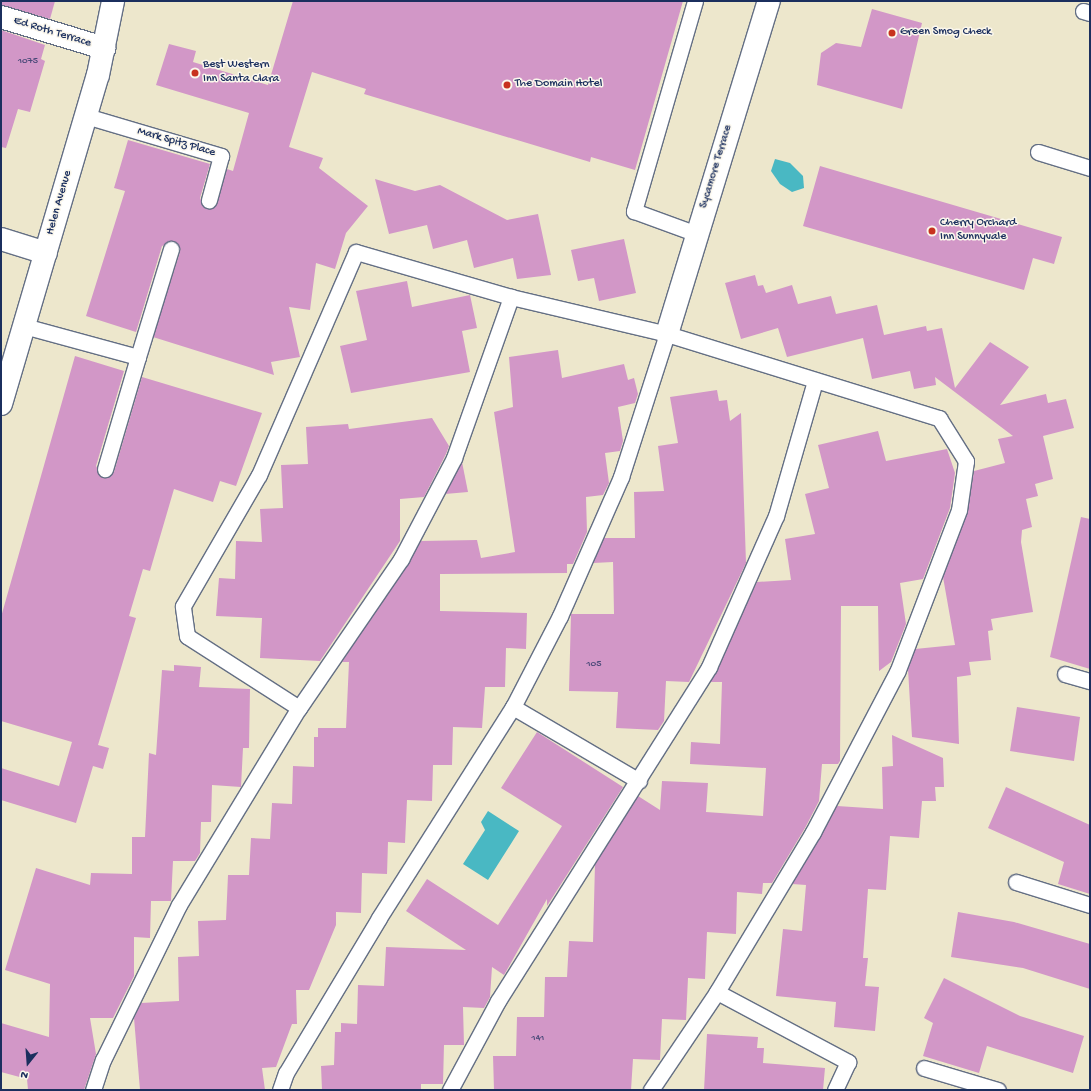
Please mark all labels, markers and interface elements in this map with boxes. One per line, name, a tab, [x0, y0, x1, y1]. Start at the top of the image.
street label: Ed Roth Terrace	[12, 14, 92, 52]
place label: Green Smog Check	[900, 26, 991, 40]
marker: Green Smog Check	[887, 28, 897, 38]
house number: 1075	[18, 56, 38, 68]
place label: Best Western Inn Santa Clara	[203, 59, 279, 87]
marker: Best Western Inn Santa Clara	[190, 68, 200, 78]
place label: The Domain Hotel	[515, 78, 602, 92]
marker: The Domain Hotel	[502, 80, 512, 90]
street label: Sycamore Terrace	[697, 124, 737, 210]
street label: Mark Spitz Place	[135, 125, 217, 161]
street label: Helen Avenue	[44, 169, 76, 237]
place label: Cherry Orchard Inn Sunnyvale	[940, 217, 1016, 245]
marker: Cherry Orchard Inn Sunnyvale	[927, 226, 937, 236]
house number: 105	[587, 659, 601, 671]
house number: 141	[532, 1033, 544, 1045]
north arrow	[8, 1043, 48, 1083]
text: N	[19, 1068, 30, 1081]

